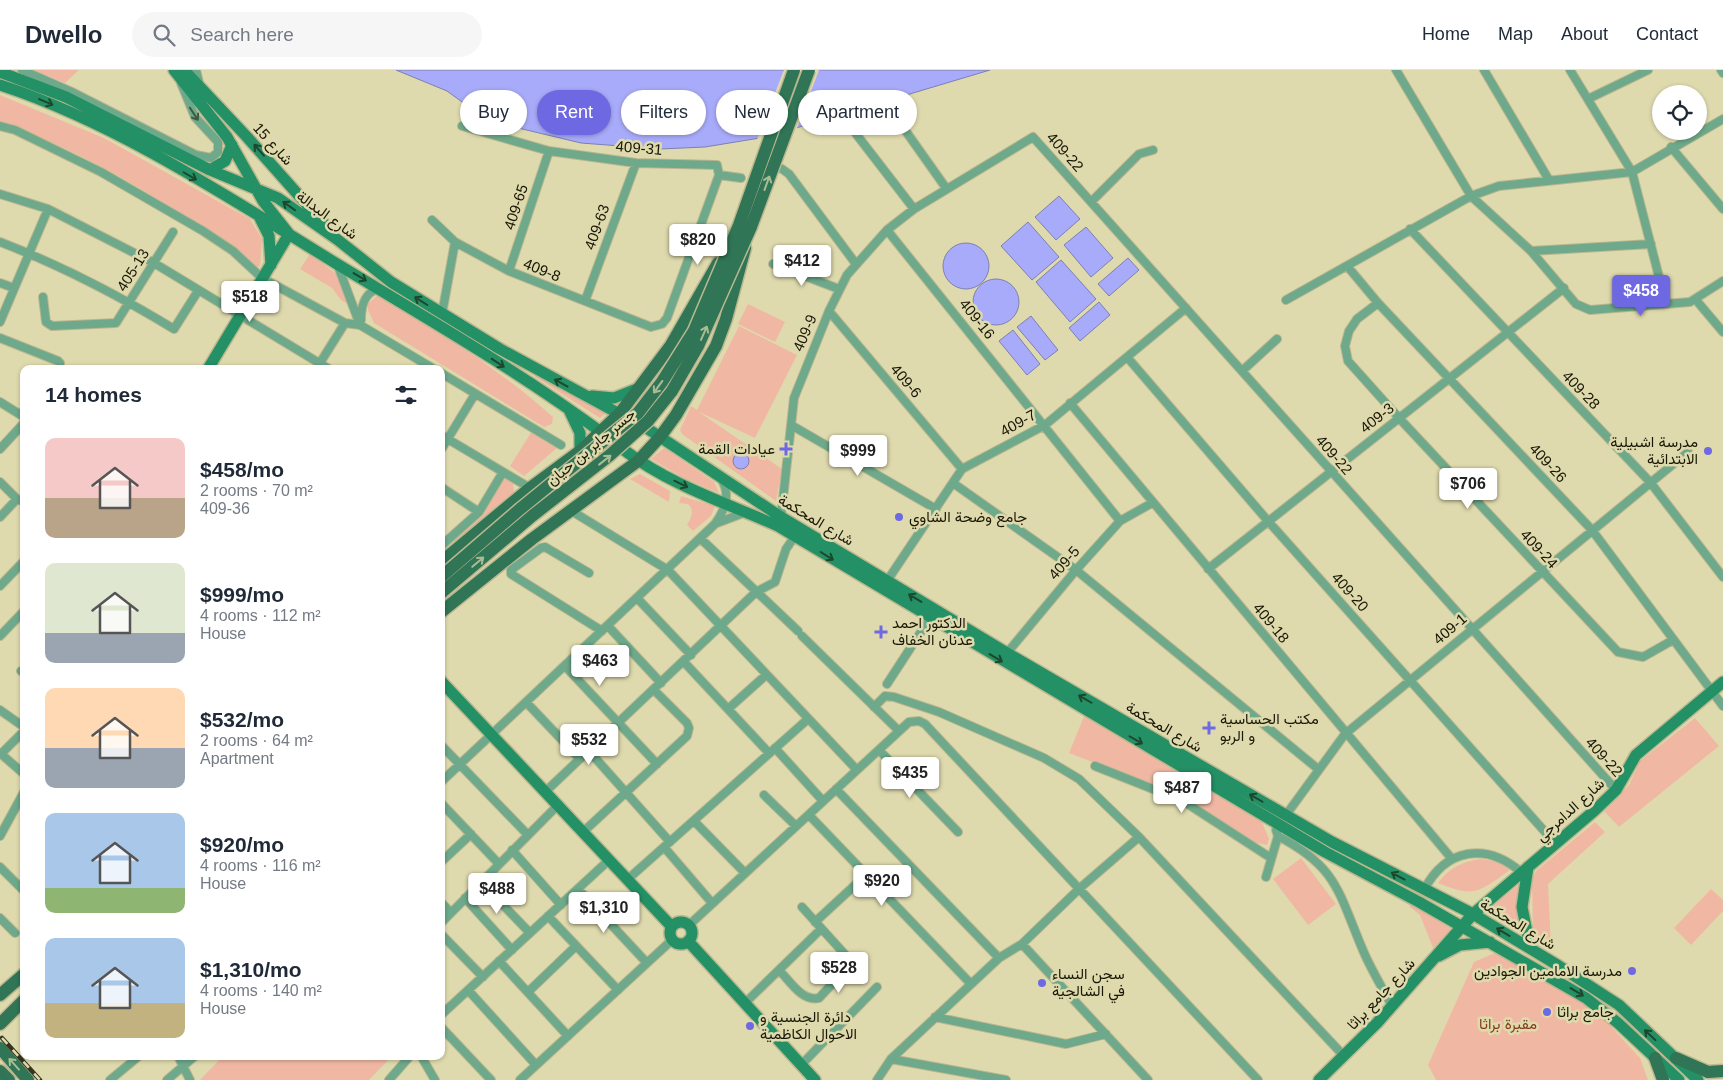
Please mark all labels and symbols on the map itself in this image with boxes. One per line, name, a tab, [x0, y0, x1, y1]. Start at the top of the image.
one-way arrow	[38, 98, 53, 108]
one-way arrow	[189, 107, 199, 121]
street label: شارع 15	[248, 119, 297, 170]
street label: 409-22	[1043, 129, 1087, 175]
street label: 409-31	[615, 137, 663, 158]
one-way arrow	[253, 144, 265, 157]
one-way arrow	[183, 171, 198, 181]
one-way arrow	[763, 176, 772, 192]
street label: 409-65	[500, 182, 531, 232]
street label: شارع البدالة	[292, 187, 361, 245]
one-way arrow	[282, 201, 296, 211]
street label: 409-63	[581, 202, 613, 252]
pin: $820	[668, 224, 728, 266]
pin: $412	[772, 244, 832, 287]
street label: 405-13	[113, 245, 152, 294]
street label: 409-8	[521, 254, 563, 285]
one-way arrow	[352, 273, 366, 283]
pin: $458	[1611, 274, 1671, 317]
pin: $518	[220, 280, 280, 323]
one-way arrow	[414, 295, 428, 305]
street label: 409-16	[956, 295, 999, 342]
street label: 409-9	[789, 312, 820, 354]
one-way arrow	[700, 326, 710, 341]
one-way arrow	[491, 358, 505, 368]
street label: 409-6	[888, 361, 925, 401]
street label: 409-28	[1559, 367, 1604, 412]
one-way arrow	[554, 377, 569, 387]
one-way arrow	[653, 380, 663, 394]
street label: 409-3	[1356, 399, 1397, 436]
street label: جسر جابر بن حيان	[543, 405, 640, 490]
street label: 409-7	[997, 406, 1039, 439]
street label: 409-22	[1313, 431, 1356, 478]
place label: مدرسة اشبيلية الابتدائية	[1610, 433, 1698, 468]
pin: $999	[828, 434, 888, 477]
place label: عيادات القمة	[698, 440, 775, 458]
street label: 409-26	[1526, 440, 1571, 486]
marker: عيادات القمة	[779, 442, 793, 456]
marker: مدرسة اشبيلية الابتدائية	[1702, 445, 1714, 457]
one-way arrow	[598, 454, 611, 465]
pin: $706	[1438, 468, 1498, 510]
one-way arrow	[673, 480, 688, 489]
street label: شارع المحكمة	[774, 490, 857, 551]
place label: جامع وضحة الشاوي	[909, 508, 1027, 530]
marker: جامع وضحة الشاوي	[893, 511, 905, 523]
street label: 409-24	[1517, 526, 1562, 572]
street label: 409-5	[1045, 543, 1083, 583]
one-way arrow	[819, 551, 833, 561]
one-way arrow	[472, 556, 485, 567]
street label: 409-20	[1328, 569, 1372, 615]
one-way arrow	[909, 592, 923, 602]
street label: 409-18	[1250, 599, 1293, 646]
street label: 409-1	[1430, 610, 1470, 647]
place label: الدكتور احمد عدنان الخفاف	[892, 614, 973, 649]
marker: الدكتور احمد عدنان الخفاف	[874, 625, 888, 639]
pin: $463	[570, 644, 630, 687]
one-way arrow	[988, 653, 1002, 663]
one-way arrow	[1079, 693, 1093, 703]
street label: شارع المحكمة	[1122, 698, 1205, 758]
place label: مكتب الحساسية و الربو	[1220, 710, 1319, 745]
marker: مكتب الحساسية و الربو	[1202, 721, 1216, 735]
pin: $532	[559, 724, 619, 766]
street label: 409-22	[1582, 734, 1626, 780]
one-way arrow	[1128, 736, 1142, 746]
pin: $435	[880, 756, 940, 799]
pin: $487	[1152, 772, 1212, 814]
street label: شارع الدامرجي	[1532, 774, 1611, 848]
one-way arrow	[1249, 792, 1263, 802]
pin: $920	[852, 864, 912, 907]
one-way arrow	[1391, 871, 1406, 880]
pin: $488	[467, 872, 527, 915]
pin: $1,310	[563, 892, 645, 934]
street label: شارع المحكمة	[1476, 894, 1559, 955]
one-way arrow	[1497, 926, 1511, 936]
pin: $528	[809, 952, 869, 994]
street label: شارع جامع براثا	[1343, 954, 1420, 1035]
place label: مدرسة الامامين الجوادين	[1474, 962, 1622, 981]
place label: سجن النساء في الشالجية	[1052, 965, 1125, 1004]
marker: مدرسة الامامين الجوادين	[1626, 965, 1638, 977]
marker: سجن النساء في الشالجية	[1036, 977, 1048, 989]
one-way arrow	[1570, 988, 1584, 998]
place label: جامع براثا	[1557, 1003, 1614, 1023]
marker: جامع براثا	[1541, 1006, 1553, 1018]
place label: دائرة الجنسية و الاحوال الكاظمية	[760, 1008, 857, 1043]
park label: مقبرة براثا	[1479, 1015, 1537, 1033]
marker: دائرة الجنسية و الاحوال الكاظمية	[744, 1020, 756, 1032]
one-way arrow	[1644, 1029, 1657, 1041]
one-way arrow	[8, 1058, 20, 1071]

